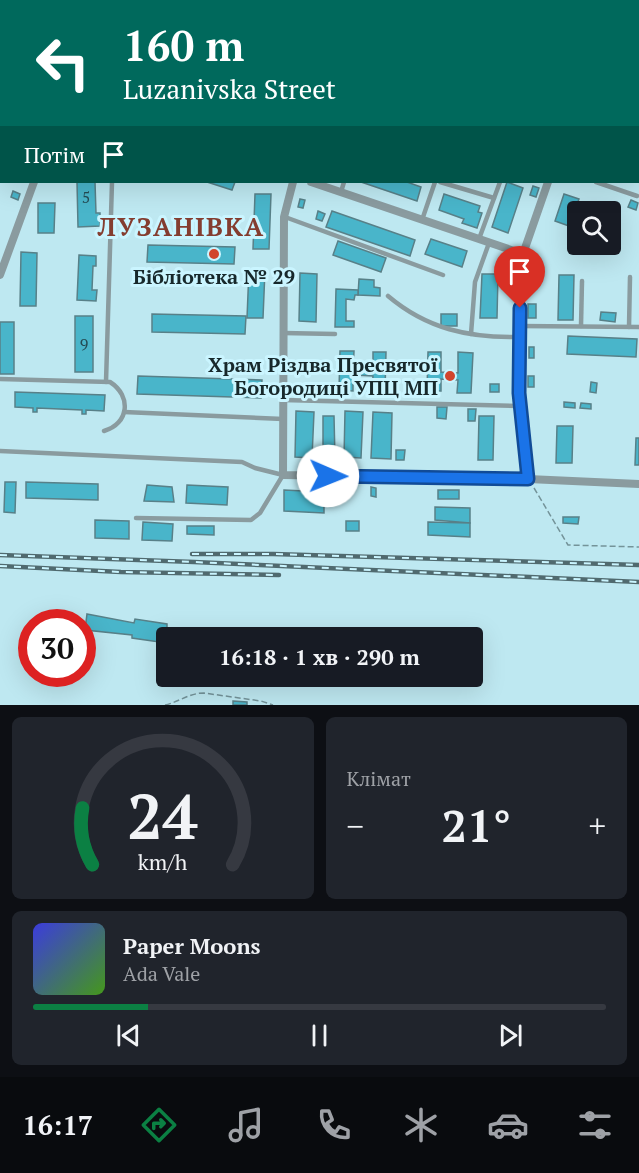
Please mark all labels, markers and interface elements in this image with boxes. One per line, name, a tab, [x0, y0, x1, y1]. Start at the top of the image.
text: 160 m	[123, 17, 244, 73]
icon: left	[24, 24, 102, 102]
text: Luzanivska Street	[123, 71, 336, 107]
icon: arrive	[97, 138, 130, 171]
text: Потім	[24, 140, 85, 169]
house number: 5	[82, 186, 90, 208]
map controls	[567, 201, 621, 255]
button: search	[567, 201, 621, 255]
district label: ЛУЗАНІВКА	[96, 209, 265, 243]
pin	[494, 246, 545, 308]
marker: Бібліотека № 29	[207, 247, 221, 261]
icon: arrive	[503, 255, 536, 288]
place label: Бібліотека № 29	[133, 263, 295, 290]
house number: 9	[80, 333, 88, 355]
place label: Храм Різдва Пресвятої Богородиці УПЦ МП	[208, 351, 438, 401]
marker: Храм Різдва Пресвятої Богородиці УПЦ МП	[443, 369, 457, 383]
position arrow	[296, 444, 360, 508]
speed limit sign: 30	[18, 609, 96, 687]
text: 16:18 · 1 хв · 290 m	[219, 642, 420, 671]
text: Клімат	[347, 765, 411, 792]
text: 24	[127, 774, 198, 857]
text: 21°	[442, 795, 511, 855]
text: −	[347, 804, 364, 847]
text: +	[588, 804, 606, 847]
text: km/h	[138, 848, 188, 876]
text: Paper Moons	[123, 931, 261, 960]
text: Ada Vale	[123, 960, 200, 987]
icon: previous	[112, 1019, 145, 1052]
icon: pause	[303, 1019, 336, 1052]
icon: next	[494, 1019, 527, 1052]
icon: directions	[138, 1104, 180, 1146]
icon: music	[225, 1104, 267, 1146]
icon: phone	[313, 1104, 355, 1146]
icon: climate	[400, 1104, 442, 1146]
icon: car	[487, 1104, 529, 1146]
icon: filters	[574, 1104, 616, 1146]
text: 16:17	[23, 1107, 93, 1143]

